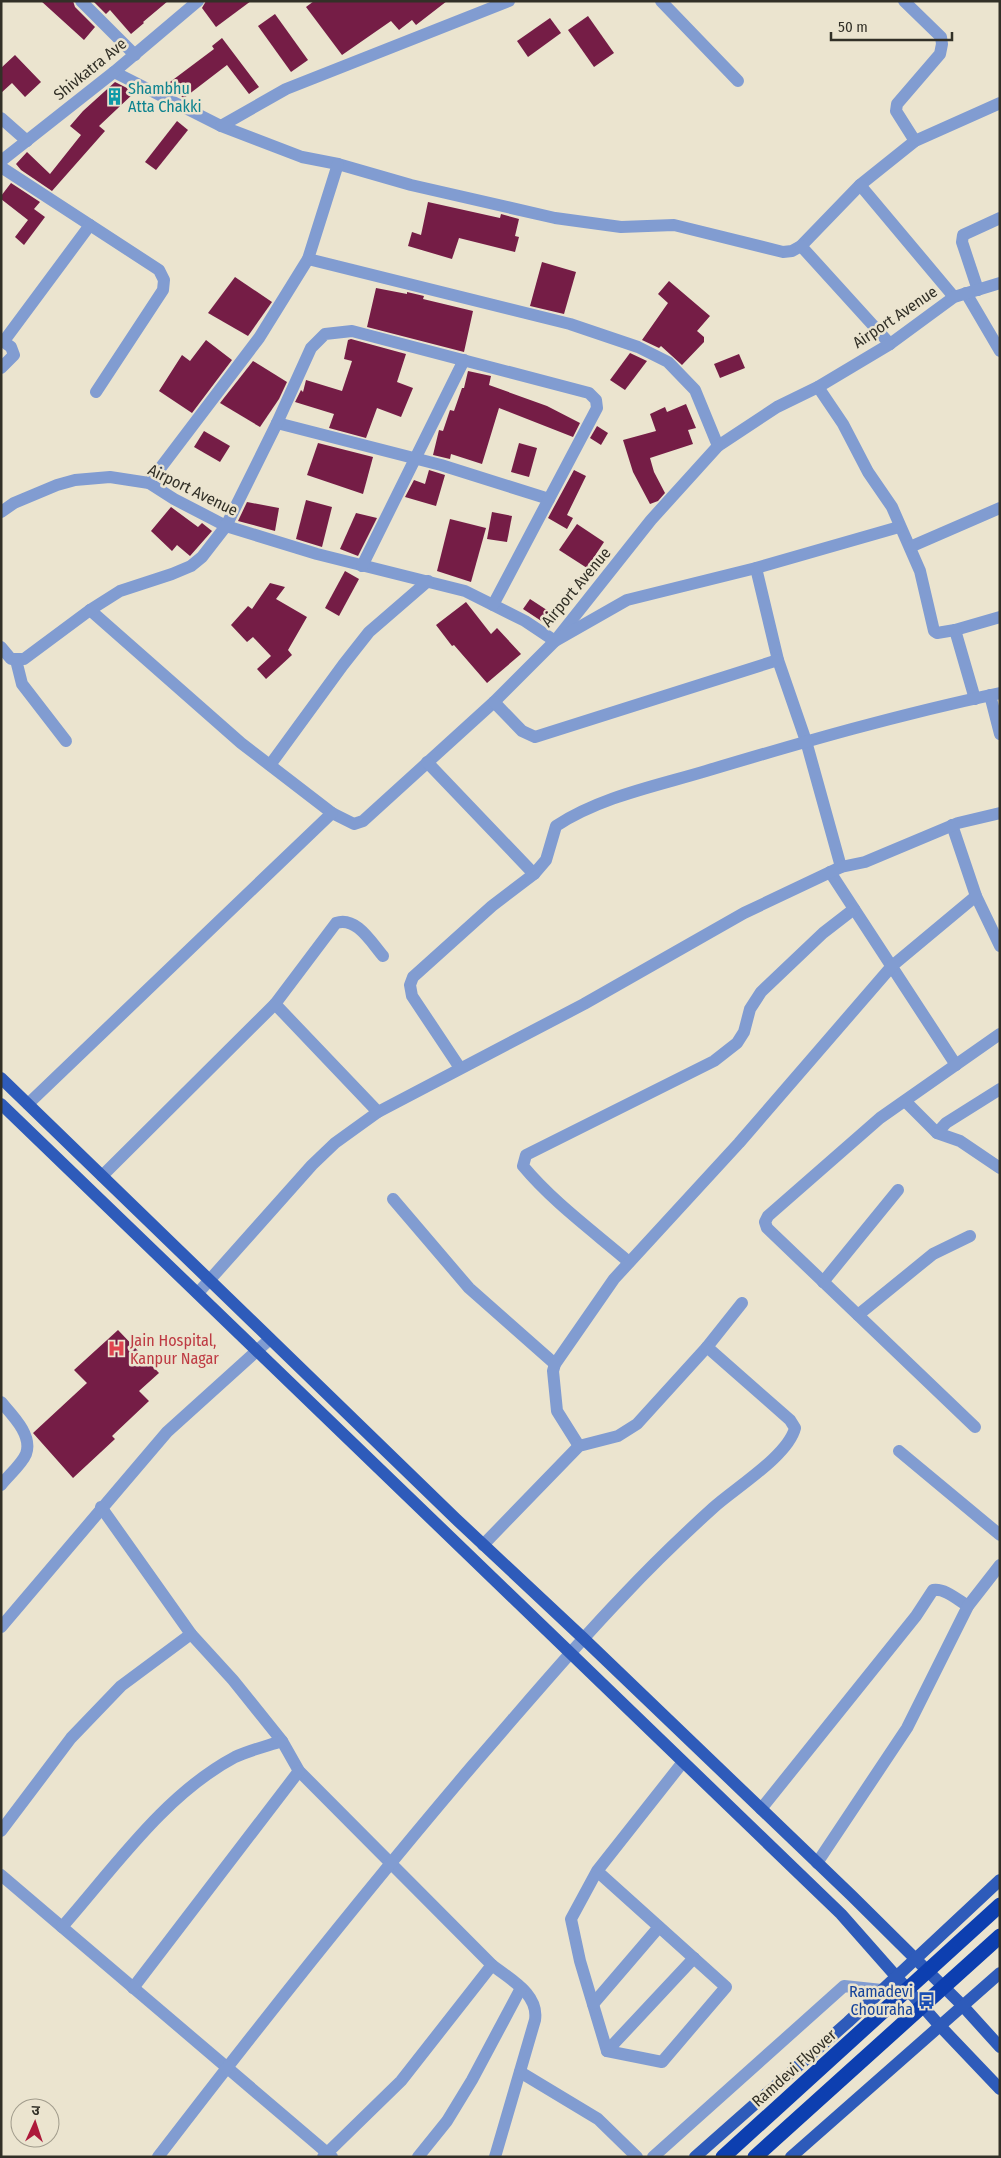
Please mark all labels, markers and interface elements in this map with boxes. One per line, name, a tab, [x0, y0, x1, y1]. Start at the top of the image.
scale bar	[831, 10, 952, 42]
text: 50 m	[838, 18, 868, 36]
street label: Shivkatra Ave	[50, 34, 130, 104]
place label: Shambhu Atta Chakki	[128, 79, 202, 116]
building icon: Shambhu Atta Chakki	[104, 87, 124, 107]
street label: Airport Avenue	[849, 282, 941, 352]
street label: Airport Avenue	[145, 460, 241, 520]
street label: Airport Avenue	[537, 543, 615, 630]
place label: Jain Hospital, Kanpur Nagar	[130, 1331, 219, 1368]
hospital icon: Jain Hospital, Kanpur Nagar	[106, 1339, 126, 1359]
place label: Ramadevi Chouraha	[849, 1982, 913, 2019]
bus stop icon: Ramadevi Chouraha	[917, 1990, 937, 2010]
street label: Ramdevi Flyover	[748, 2025, 840, 2111]
north arrow	[10, 2098, 60, 2148]
text: उ	[31, 2102, 41, 2119]

